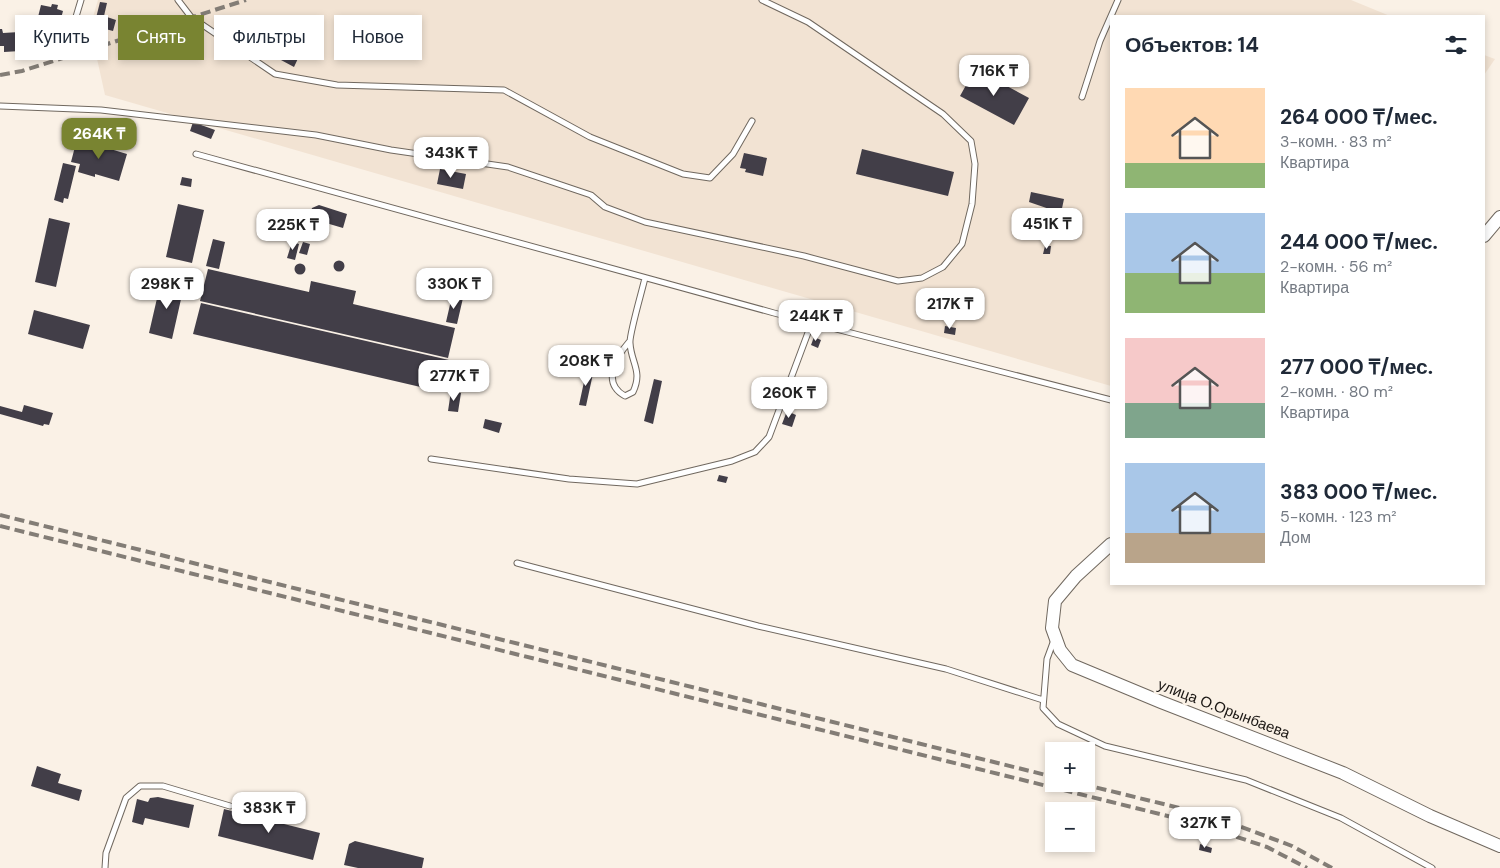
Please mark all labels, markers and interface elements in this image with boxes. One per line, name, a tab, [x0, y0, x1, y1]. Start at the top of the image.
chip: Купить	[15, 15, 108, 60]
chip: Снять	[118, 15, 204, 60]
chip: Фильтры	[214, 15, 324, 60]
chip: Новое	[334, 15, 422, 60]
text: Объектов: 14	[1125, 31, 1259, 59]
icon: filters	[1442, 31, 1470, 59]
pin: 716K ₸	[953, 54, 1035, 97]
text: 716K ₸	[970, 60, 1018, 81]
text: 264 000 ₸/мес.	[1280, 103, 1438, 131]
icon: home	[1165, 108, 1225, 168]
pin: 264K ₸	[58, 118, 140, 160]
text: 264K ₸	[73, 123, 125, 144]
text: 3-комн. · 83 m²	[1280, 131, 1392, 152]
pin: 343K ₸	[410, 136, 492, 179]
text: 343K ₸	[425, 142, 477, 163]
text: Квартира	[1280, 152, 1349, 173]
pin: 225K ₸	[252, 208, 334, 251]
pin: 451K ₸	[1006, 208, 1088, 250]
text: 451K ₸	[1022, 213, 1072, 234]
text: 225K ₸	[267, 214, 319, 235]
text: 244 000 ₸/мес.	[1280, 228, 1438, 256]
icon: home	[1165, 233, 1225, 293]
text: 2-комн. · 56 m²	[1280, 256, 1392, 277]
pin: 298K ₸	[126, 268, 208, 310]
pin: 330K ₸	[413, 268, 495, 310]
text: 298K ₸	[141, 273, 193, 294]
text: 330K ₸	[427, 273, 481, 294]
text: Квартира	[1280, 277, 1349, 298]
pin: 217K ₸	[909, 288, 991, 330]
text: 217K ₸	[927, 293, 973, 314]
pin: 244K ₸	[775, 300, 857, 342]
text: 244K ₸	[790, 305, 842, 326]
pin: 208K ₸	[545, 344, 627, 387]
text: 208K ₸	[559, 350, 613, 371]
text: 277 000 ₸/мес.	[1280, 353, 1433, 381]
icon: home	[1165, 358, 1225, 418]
pin: 277K ₸	[413, 360, 495, 402]
text: 277K ₸	[429, 365, 479, 386]
pin: 260K ₸	[748, 376, 830, 419]
text: 2-комн. · 80 m²	[1280, 381, 1393, 402]
text: 260K ₸	[762, 382, 816, 403]
text: Квартира	[1280, 402, 1349, 423]
text: 383 000 ₸/мес.	[1280, 478, 1437, 506]
icon: home	[1165, 483, 1225, 543]
text: 5-комн. · 123 m²	[1280, 506, 1397, 527]
text: Дом	[1280, 527, 1311, 548]
street label: улица О.Орынбаева	[1155, 675, 1294, 744]
map controls	[1045, 742, 1095, 852]
button: +	[1045, 742, 1095, 792]
pin: 383K ₸	[228, 792, 310, 834]
text: 383K ₸	[243, 797, 295, 818]
button: −	[1045, 802, 1095, 852]
pin: 327K ₸	[1164, 806, 1246, 849]
text: 327K ₸	[1180, 812, 1230, 833]

